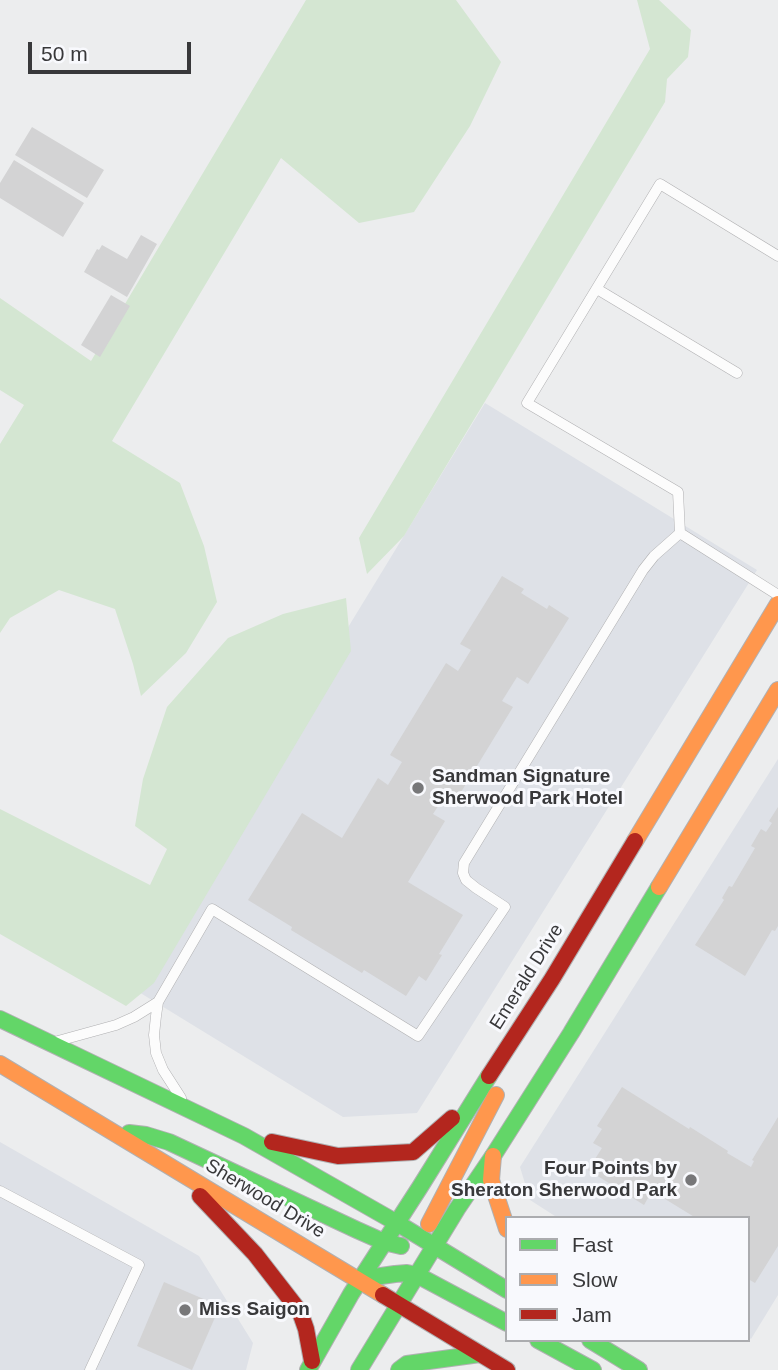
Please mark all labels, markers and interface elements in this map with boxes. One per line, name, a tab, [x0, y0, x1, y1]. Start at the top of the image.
scale bar	[32, 28, 194, 72]
text: 50 m	[41, 42, 88, 65]
place label: Sandman Signature Sherwood Park Hotel	[432, 766, 623, 810]
marker: Sandman Signature Sherwood Park Hotel	[410, 780, 426, 796]
street label: Emerald Drive	[485, 920, 569, 1034]
street label: Sherwood Drive	[201, 1154, 329, 1244]
place label: Four Points by Sheraton Sherwood Park	[451, 1158, 677, 1202]
marker: Four Points by Sheraton Sherwood Park	[683, 1172, 699, 1188]
legend	[505, 1216, 750, 1342]
text: Fast	[572, 1233, 613, 1256]
text: Slow	[572, 1268, 618, 1291]
place label: Miss Saigon	[199, 1299, 310, 1321]
marker: Miss Saigon	[177, 1302, 193, 1318]
text: Jam	[572, 1303, 612, 1326]

